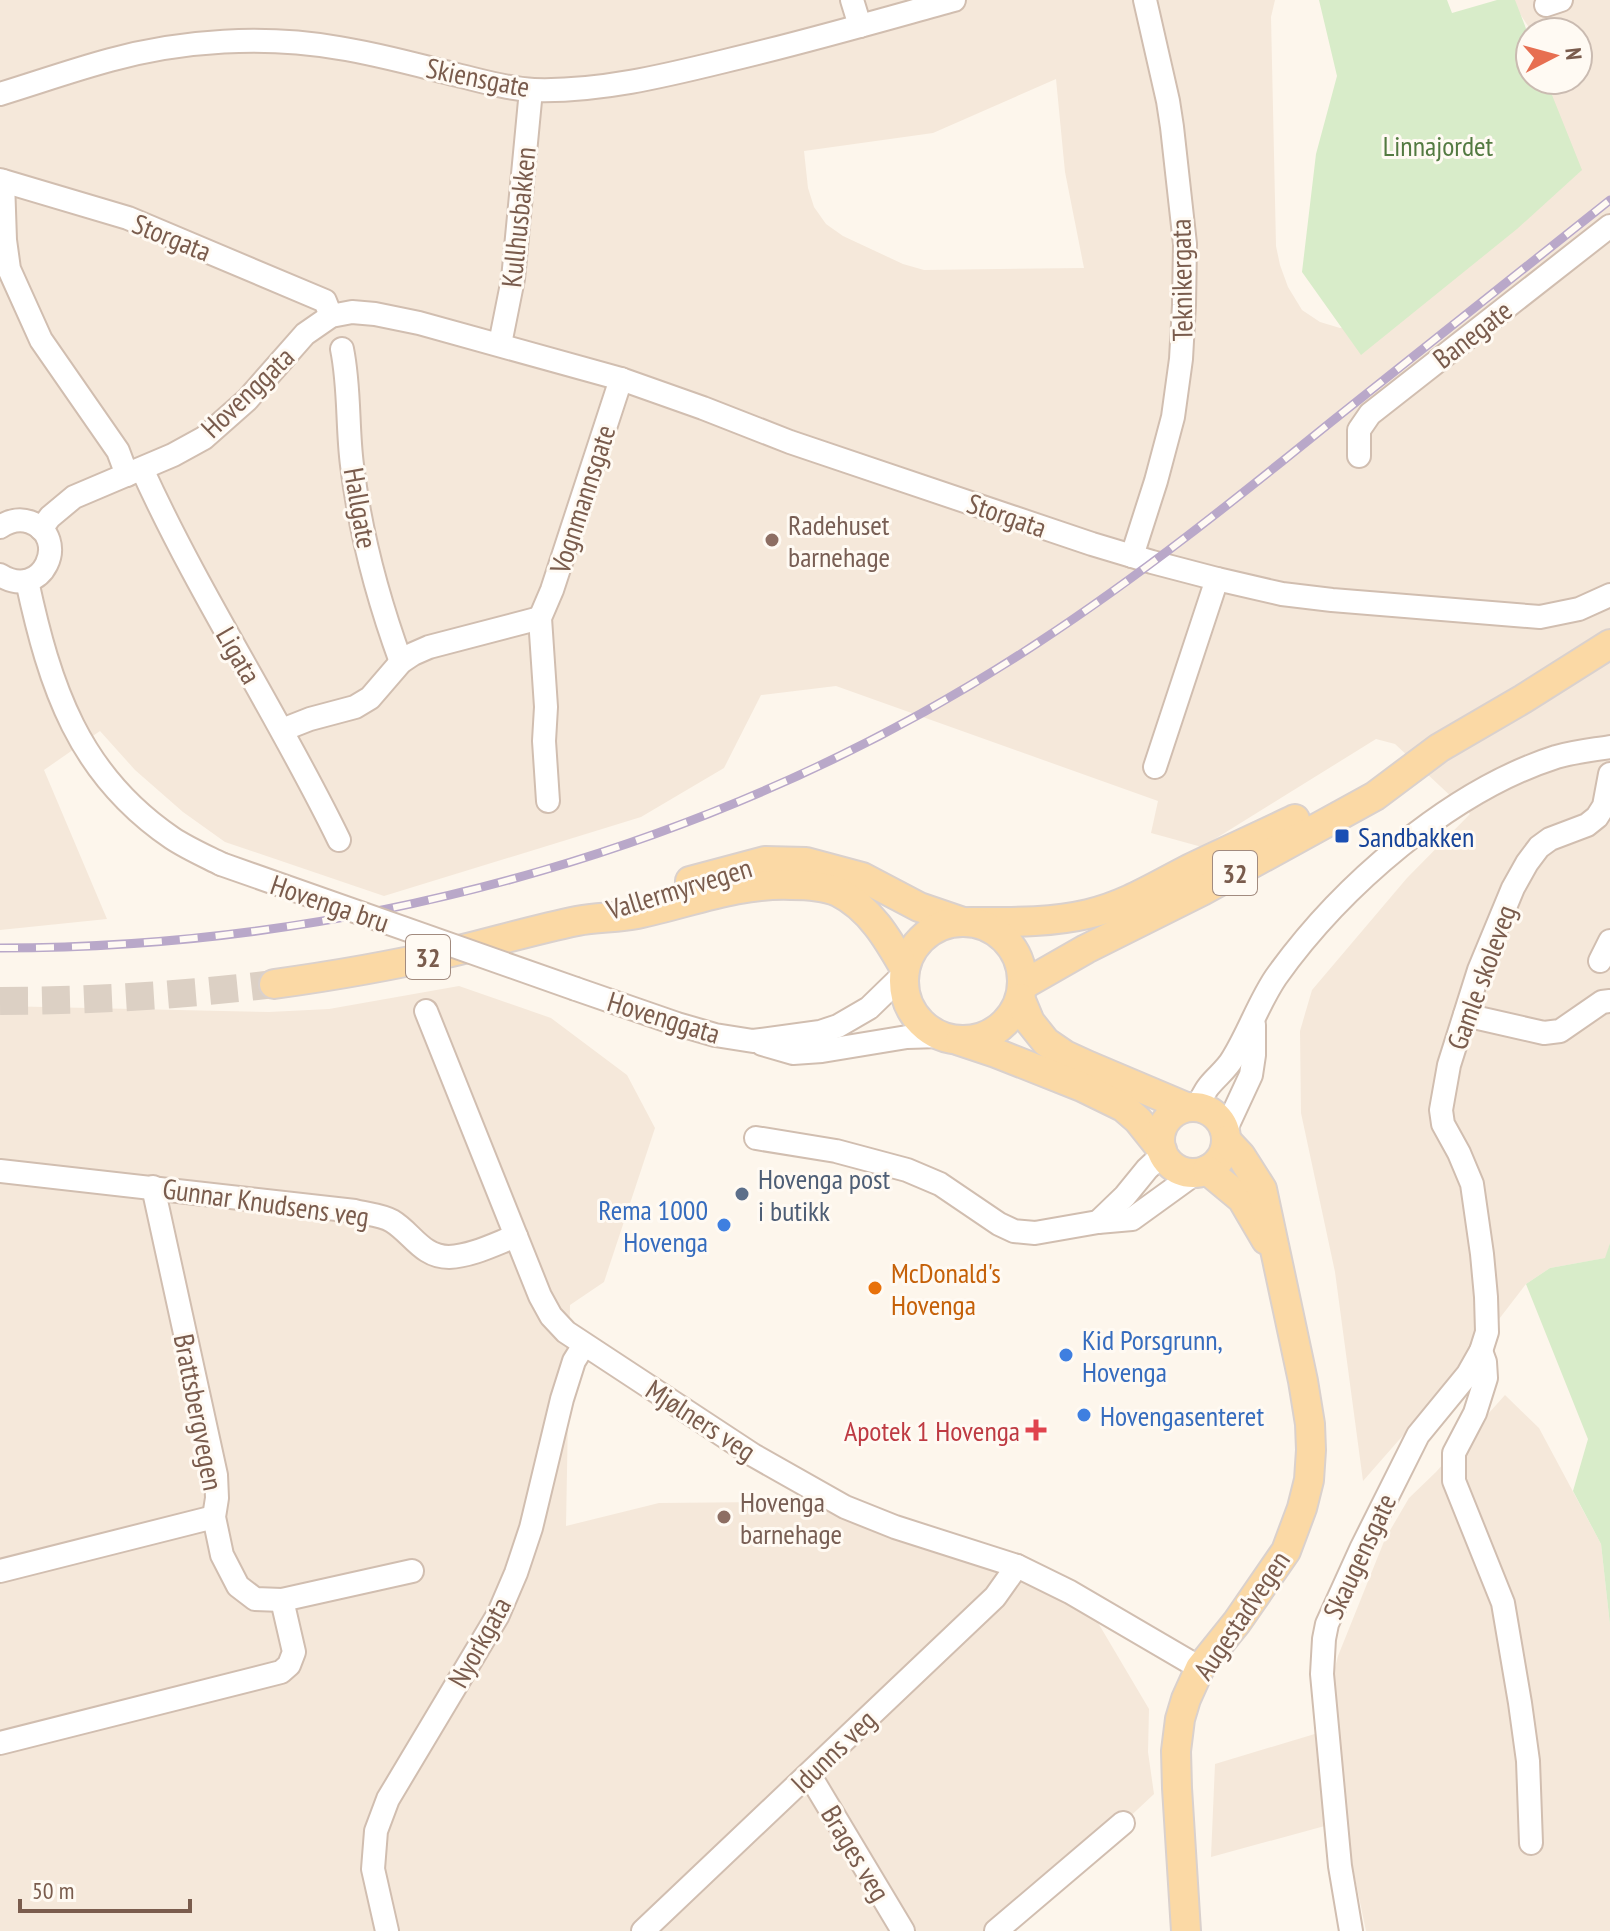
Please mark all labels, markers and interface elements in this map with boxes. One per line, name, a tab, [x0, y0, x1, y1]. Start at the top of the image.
north arrow	[1514, 16, 1594, 96]
text: N	[1559, 47, 1588, 61]
street label: Skiensgate	[423, 49, 533, 105]
park label: Linnajordet	[1383, 127, 1494, 164]
street label: Kullhusbakken	[492, 145, 544, 289]
street label: Storgata	[127, 205, 217, 269]
street label: Teknikergata	[1161, 218, 1201, 342]
street label: Banegate	[1425, 292, 1519, 376]
street label: Hovenggata	[192, 338, 302, 446]
street label: Vognmannsgate	[540, 420, 623, 579]
street label: Hallgate	[336, 465, 386, 551]
street label: Storgata	[962, 484, 1052, 546]
place label: Radehuset barnehage	[788, 506, 890, 575]
marker: Radehuset barnehage	[763, 531, 781, 549]
street label: Ligata	[208, 620, 270, 690]
place label: Sandbakken	[1358, 818, 1474, 855]
marker: Sandbakken	[1333, 827, 1351, 845]
street label: Vallermyrvegen	[601, 848, 756, 928]
road number: 32	[1213, 851, 1257, 895]
street label: Hovenga bru	[266, 866, 394, 940]
street label: Gamle skoleveg	[1438, 900, 1524, 1054]
road number: 32	[406, 935, 450, 979]
street label: Hovenggata	[603, 982, 725, 1052]
place label: Hovenga post i butikk	[758, 1160, 891, 1229]
street label: Gunnar Knudsens veg	[160, 1169, 372, 1235]
marker: Hovenga post i butikk	[733, 1185, 751, 1203]
place label: Rema 1000 Hovenga	[598, 1191, 708, 1260]
marker: Rema 1000 Hovenga	[715, 1216, 733, 1234]
place label: McDonald's Hovenga	[891, 1254, 1001, 1323]
marker: McDonald's Hovenga	[866, 1279, 884, 1297]
place label: Kid Porsgrunn, Hovenga	[1082, 1321, 1223, 1390]
street label: Brattsbergvegen	[166, 1331, 232, 1493]
marker: Kid Porsgrunn, Hovenga	[1057, 1346, 1075, 1364]
street label: Mjølners veg	[639, 1371, 763, 1469]
place label: Hovengasenteret	[1100, 1397, 1264, 1434]
marker: Hovengasenteret	[1075, 1406, 1093, 1424]
place label: Apotek 1 Hovenga	[844, 1412, 1020, 1449]
marker: Apotek 1 Hovenga	[1027, 1421, 1045, 1439]
place label: Hovenga barnehage	[740, 1483, 842, 1552]
street label: Skaugensgate	[1314, 1487, 1404, 1625]
marker: Hovenga barnehage	[715, 1508, 733, 1526]
street label: Augestadvegen	[1184, 1543, 1298, 1687]
street label: Nyorkgata	[439, 1590, 519, 1694]
street label: Idunns veg	[782, 1701, 884, 1801]
street label: Brages veg	[813, 1798, 899, 1908]
scale bar	[20, 1863, 190, 1913]
text: 50 m	[32, 1875, 74, 1906]

